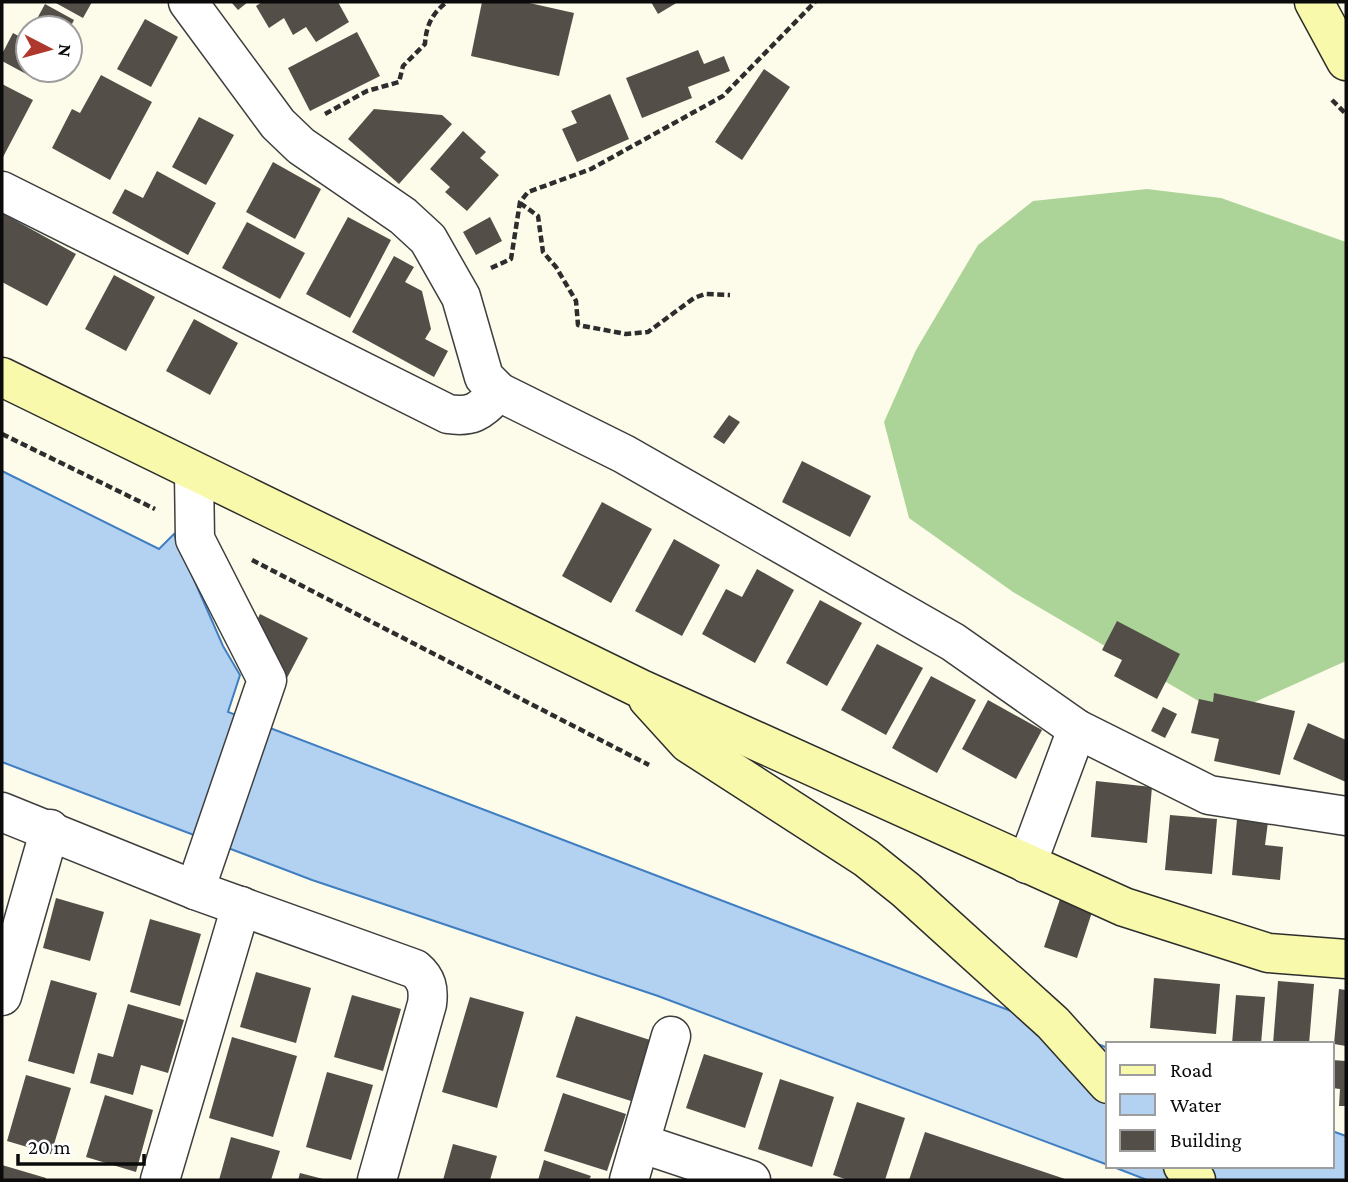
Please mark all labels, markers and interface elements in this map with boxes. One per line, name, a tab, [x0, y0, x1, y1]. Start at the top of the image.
north arrow	[14, 14, 84, 84]
text: N	[54, 43, 77, 58]
legend	[1106, 1042, 1334, 1168]
text: Road	[1170, 1058, 1213, 1082]
text: Water	[1170, 1093, 1222, 1117]
scale bar	[18, 1122, 144, 1166]
text: Building	[1170, 1128, 1242, 1152]
text: 20 m	[28, 1135, 71, 1159]

